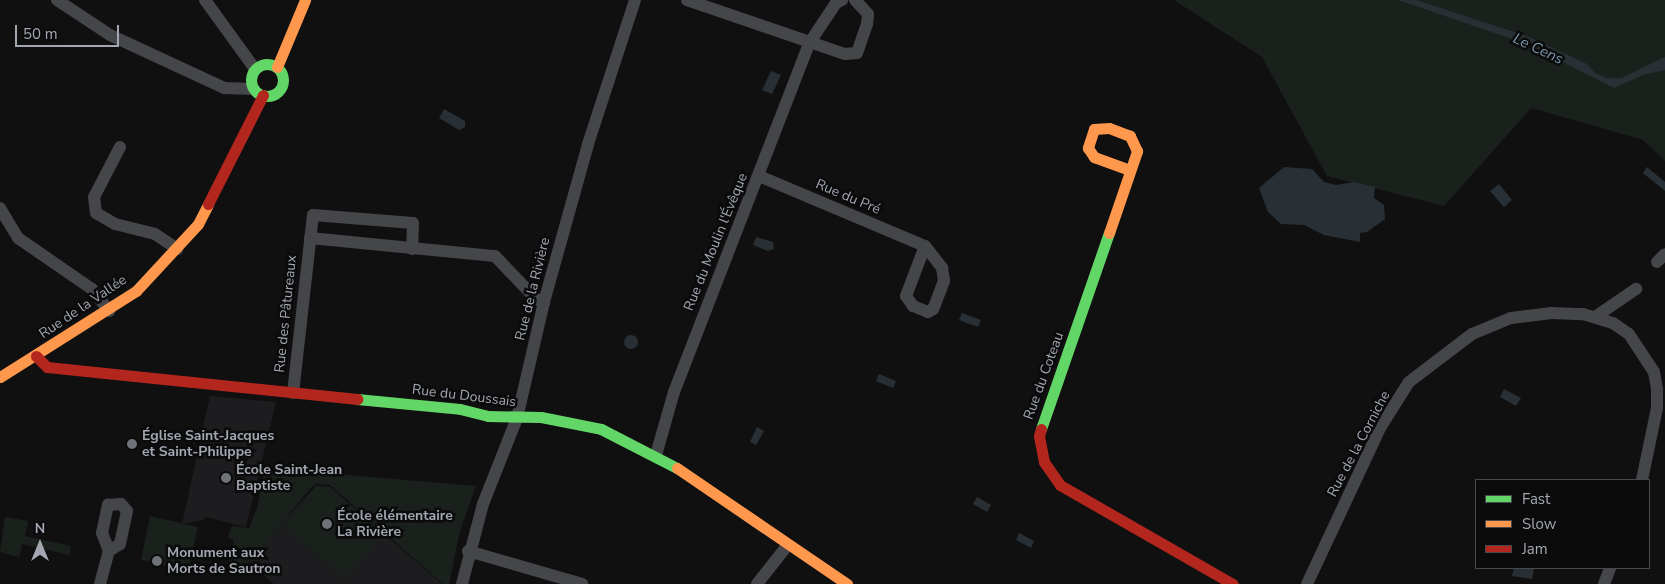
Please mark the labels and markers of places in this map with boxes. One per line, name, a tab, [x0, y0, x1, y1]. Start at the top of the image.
place label: Église Saint-Jacques et Saint-Philippe	[142, 428, 274, 461]
marker: Église Saint-Jacques et Saint-Philippe	[126, 438, 138, 450]
place label: École Saint-Jean Baptiste	[236, 462, 342, 494]
marker: École Saint-Jean Baptiste	[220, 472, 232, 484]
place label: École élémentaire La Rivière	[337, 508, 453, 540]
marker: École élémentaire La Rivière	[321, 518, 333, 530]
place label: Monument aux Morts de Sautron	[167, 545, 280, 578]
marker: Monument aux Morts de Sautron	[151, 555, 163, 567]

